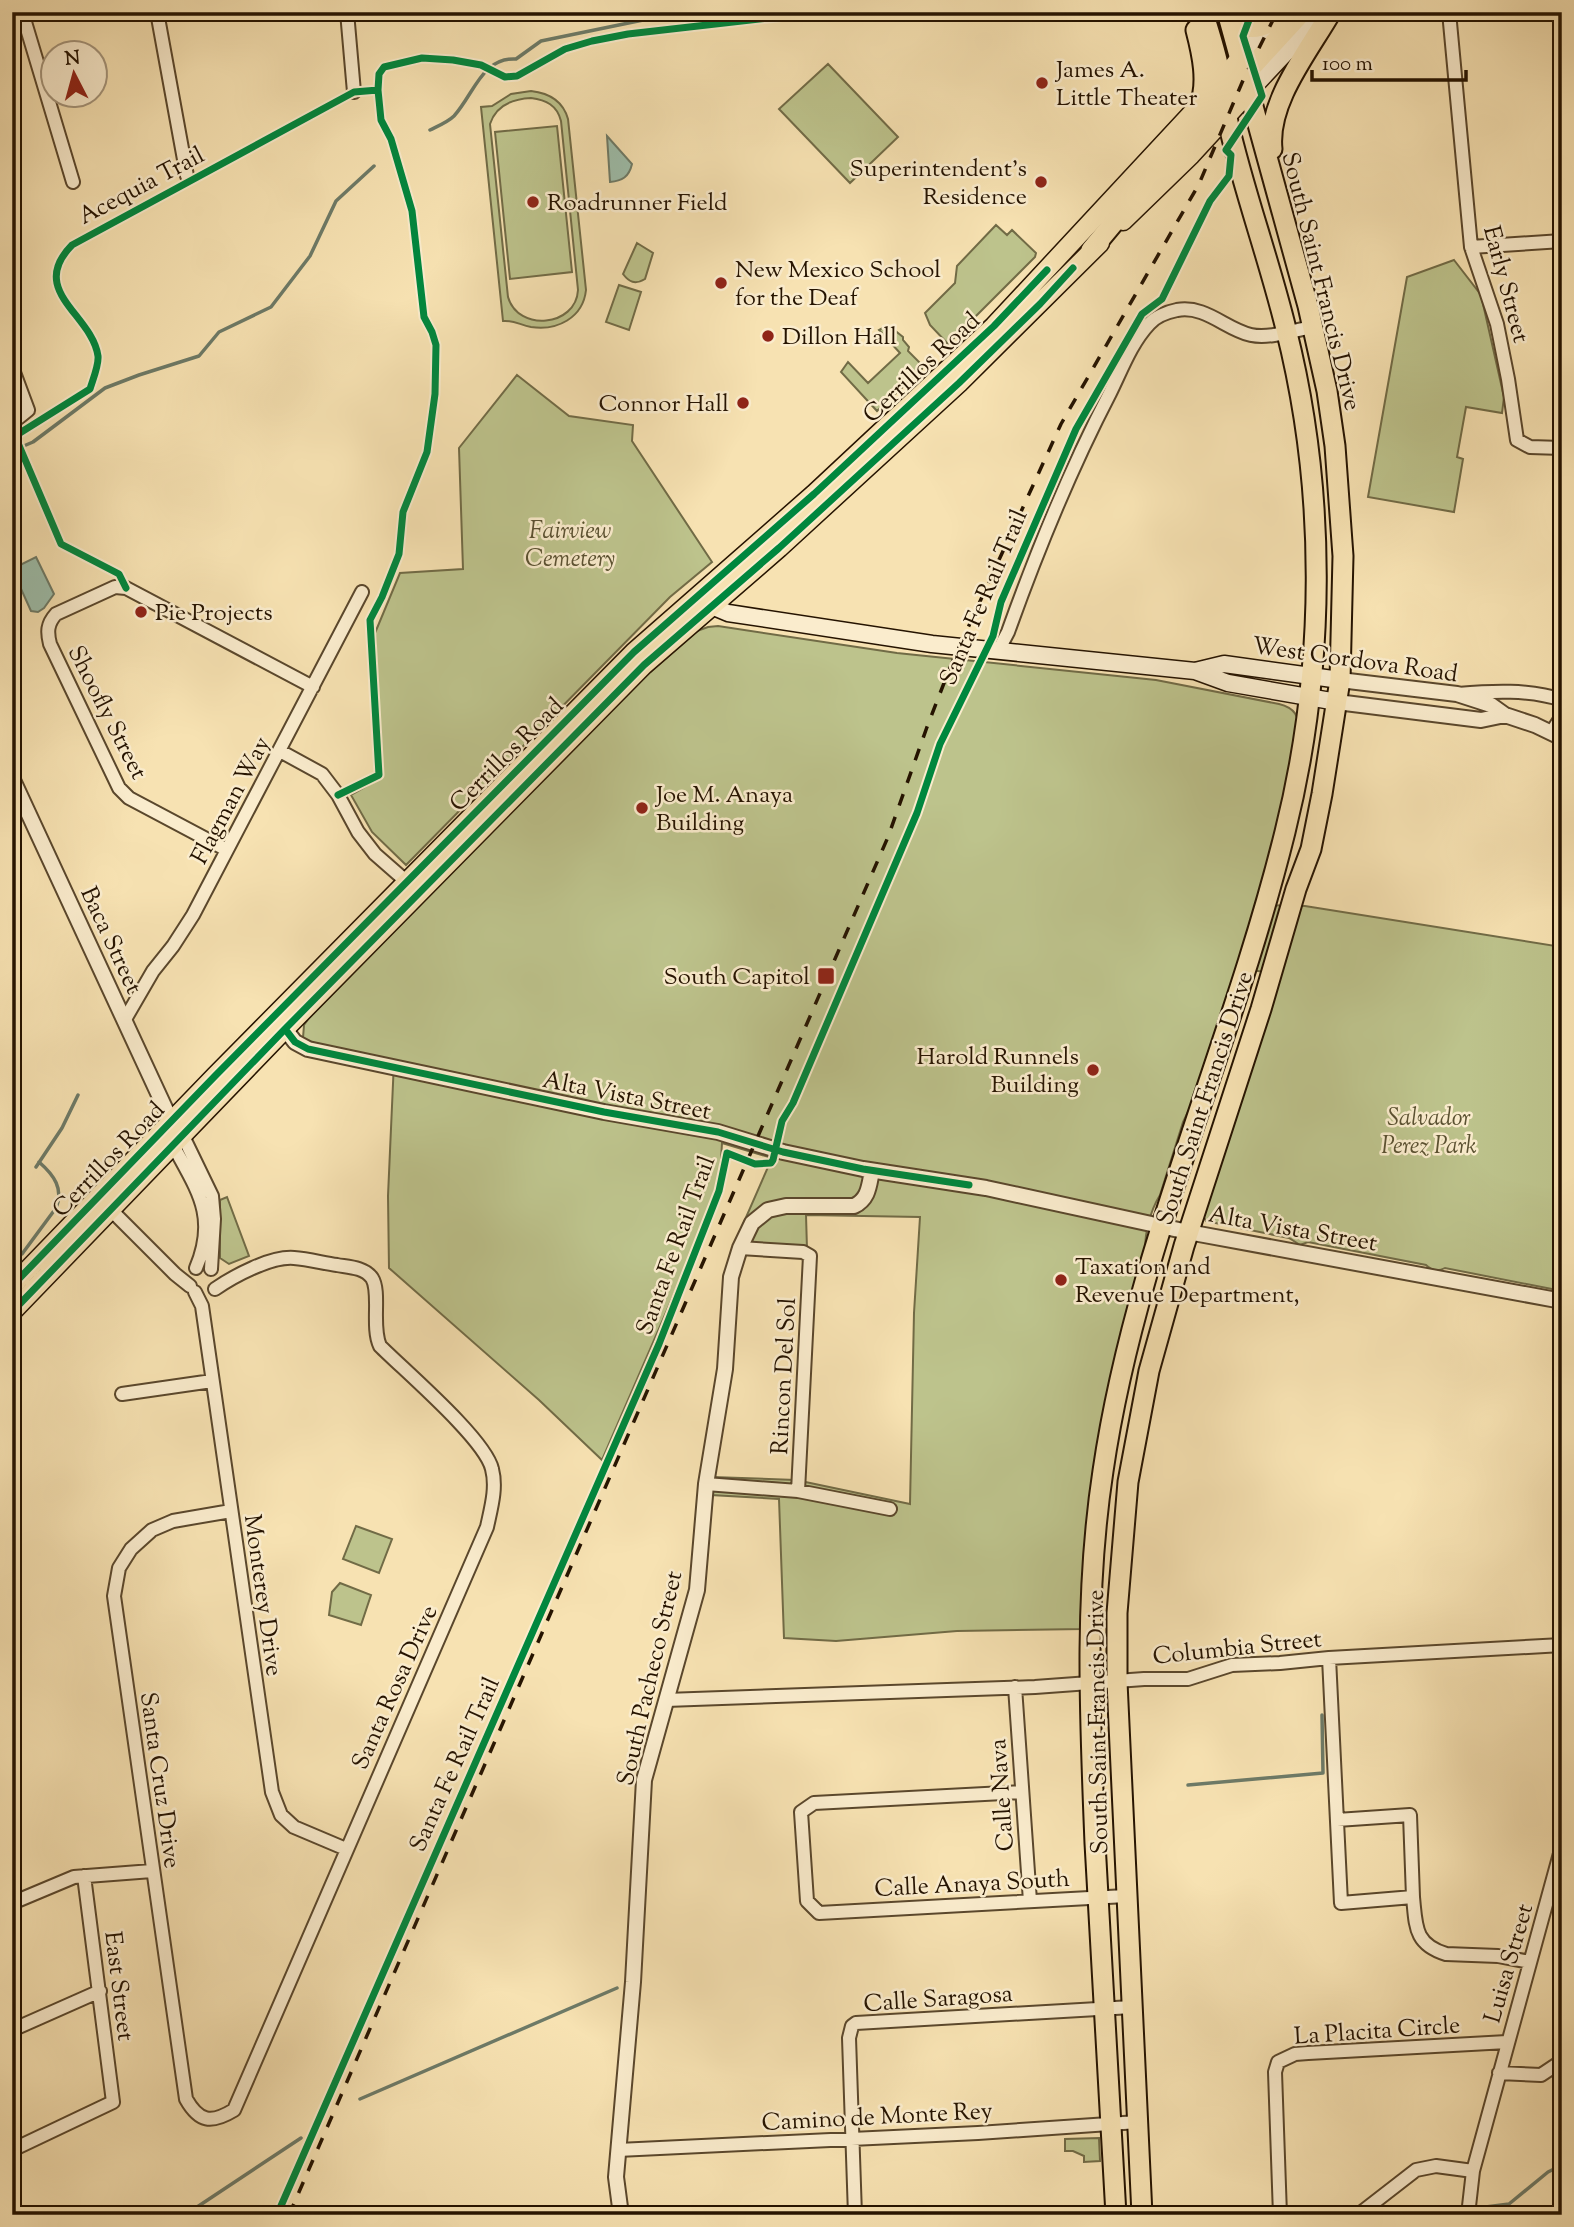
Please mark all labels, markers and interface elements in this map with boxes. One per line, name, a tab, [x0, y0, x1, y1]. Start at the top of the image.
north arrow	[38, 38, 108, 108]
scale bar	[1312, 38, 1466, 82]
text: N	[64, 45, 81, 74]
text: 100 m	[1322, 50, 1373, 80]
place label: James A. Little Theater	[1054, 54, 1197, 116]
marker: James A. Little Theater	[1034, 75, 1050, 91]
street label: Acequia Trail	[73, 139, 211, 234]
street label: South Saint Francis Drive	[1272, 149, 1369, 414]
place label: Superintendent's Residence	[850, 153, 1027, 215]
marker: Superintendent's Residence	[1033, 174, 1049, 190]
place label: Roadrunner Field	[547, 187, 728, 221]
marker: Roadrunner Field	[525, 194, 541, 210]
street label: Early Street	[1473, 222, 1537, 347]
place label: New Mexico School for the Deaf	[735, 254, 941, 316]
marker: New Mexico School for the Deaf	[713, 275, 729, 291]
street label: Cerrillos Road	[856, 305, 989, 432]
place label: Dillon Hall	[782, 321, 897, 355]
marker: Dillon Hall	[760, 328, 776, 344]
place label: Connor Hall	[598, 388, 729, 422]
marker: Connor Hall	[735, 395, 751, 411]
street label: Santa Fe Rail Trail	[932, 504, 1037, 691]
park label: Fairview Cemetery	[525, 515, 615, 577]
place label: Pie Projects	[155, 597, 273, 631]
marker: Pie Projects	[133, 604, 149, 620]
street label: West Cordova Road	[1250, 630, 1460, 692]
street label: Shoofly Street	[58, 640, 155, 786]
street label: Cerrillos Road	[443, 690, 573, 820]
street label: Flagman Way	[184, 731, 280, 871]
place label: Joe M. Anaya Building	[654, 779, 793, 841]
marker: Joe M. Anaya Building	[634, 800, 650, 816]
street label: Baca Street	[71, 882, 150, 1000]
place label: South Capitol	[664, 961, 810, 995]
marker: South Capitol	[816, 966, 836, 986]
street label: South Saint Francis Drive	[1149, 967, 1263, 1230]
place label: Harold Runnels Building	[916, 1041, 1079, 1103]
marker: Harold Runnels Building	[1085, 1062, 1101, 1078]
street label: Alta Vista Street	[539, 1064, 714, 1130]
street label: Cerrillos Road	[45, 1095, 174, 1226]
park label: Salvador Perez Park	[1381, 1102, 1477, 1164]
street label: Santa Fe Rail Trail	[629, 1151, 725, 1340]
street label: Alta Vista Street	[1206, 1198, 1380, 1262]
place label: Taxation and Revenue Department,	[1075, 1251, 1300, 1313]
marker: Taxation and Revenue Department,	[1053, 1272, 1069, 1288]
street label: Rincon Del Sol	[764, 1296, 806, 1455]
street label: Monterey Drive	[234, 1512, 290, 1678]
street label: South Pacheco Street	[610, 1568, 692, 1789]
street label: South Saint Francis Drive	[1080, 1589, 1118, 1855]
street label: Santa Rosa Drive	[344, 1600, 447, 1775]
street label: Columbia Street	[1151, 1623, 1323, 1675]
street label: Santa Fe Rail Trail	[402, 1672, 510, 1858]
street label: Santa Cruz Drive	[130, 1690, 188, 1871]
street label: Calle Nava	[982, 1737, 1024, 1852]
street label: Calle Anaya South	[874, 1863, 1071, 1907]
street label: Luisa Street	[1477, 1900, 1543, 2027]
street label: East Street	[94, 1929, 142, 2043]
street label: Calle Saragosa	[862, 1978, 1014, 2022]
street label: La Placita Circle	[1293, 2009, 1461, 2055]
street label: Camino de Monte Rey	[761, 2095, 993, 2141]

